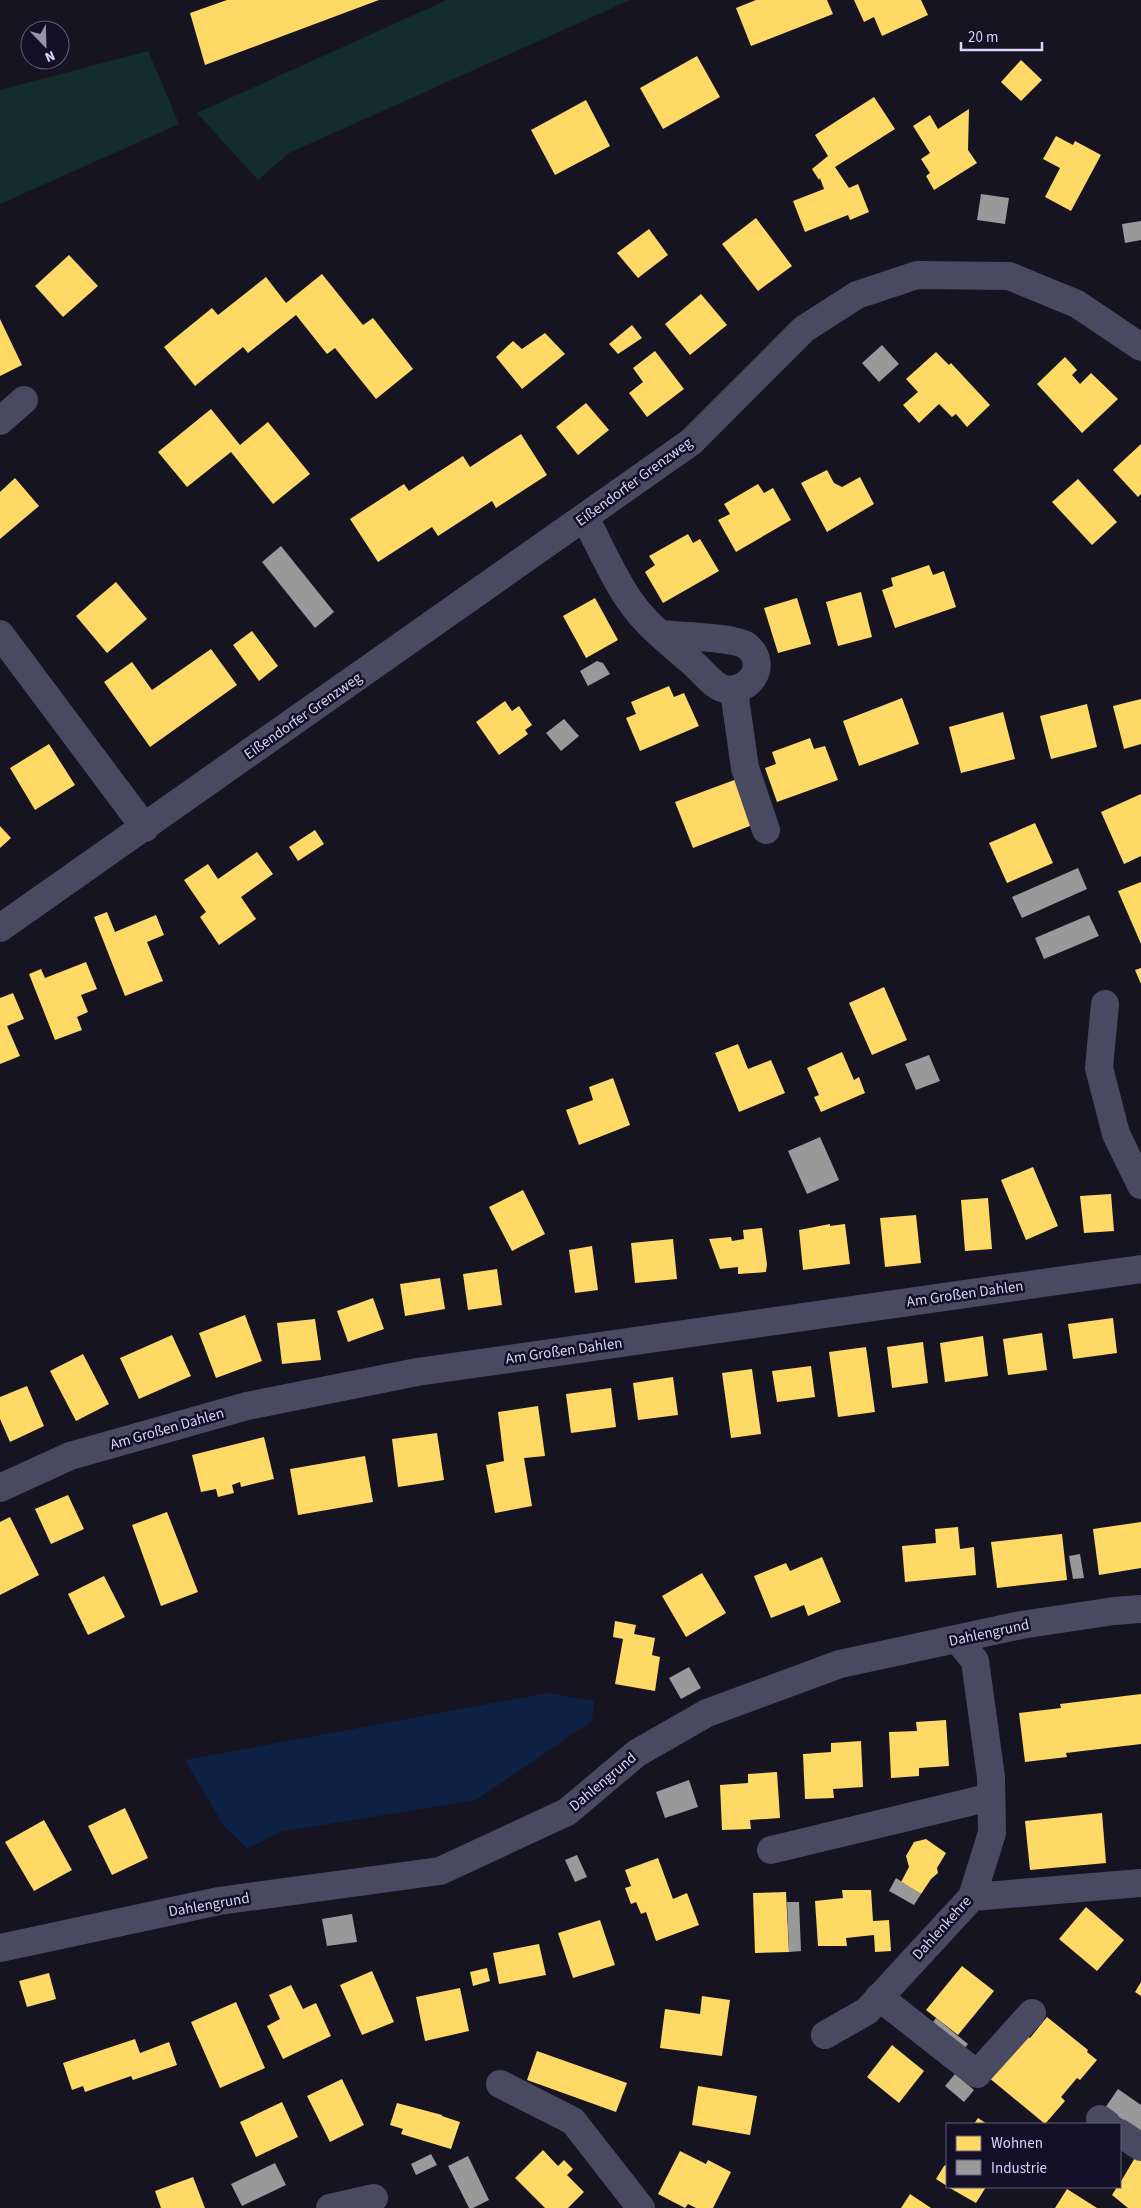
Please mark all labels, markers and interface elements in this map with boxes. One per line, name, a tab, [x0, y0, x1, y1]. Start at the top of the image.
north arrow	[20, 20, 70, 70]
scale bar	[961, 20, 1042, 52]
text: 20 m	[968, 27, 998, 48]
text: N	[41, 45, 58, 67]
street label: Eißendorfer Grenzweg	[571, 432, 697, 531]
street label: Eißendorfer Grenzweg	[240, 667, 366, 765]
street label: Am Großen Dahlen	[905, 1275, 1025, 1313]
street label: Am Großen Dahlen	[504, 1332, 624, 1370]
street label: Am Großen Dahlen	[108, 1403, 226, 1455]
street label: Dahlengrund	[947, 1614, 1031, 1652]
street label: Dahlengrund	[565, 1748, 641, 1816]
street label: Dahlengrund	[167, 1888, 251, 1922]
street label: Dahlenkehre	[908, 1891, 976, 1965]
legend	[946, 2123, 1121, 2188]
text: Wohnen	[991, 2133, 1043, 2154]
text: Industrie	[991, 2158, 1047, 2179]

